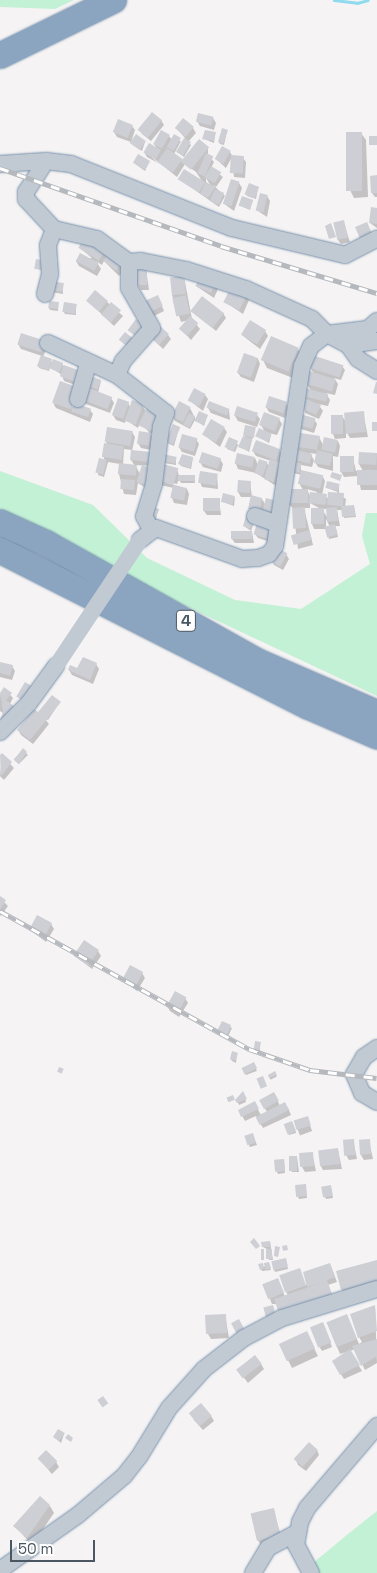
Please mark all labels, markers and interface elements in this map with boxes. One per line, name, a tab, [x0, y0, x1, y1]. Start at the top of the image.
road number: 4	[175, 608, 197, 634]
scale bar	[12, 1530, 98, 1562]
text: 50 m	[18, 1539, 53, 1558]

